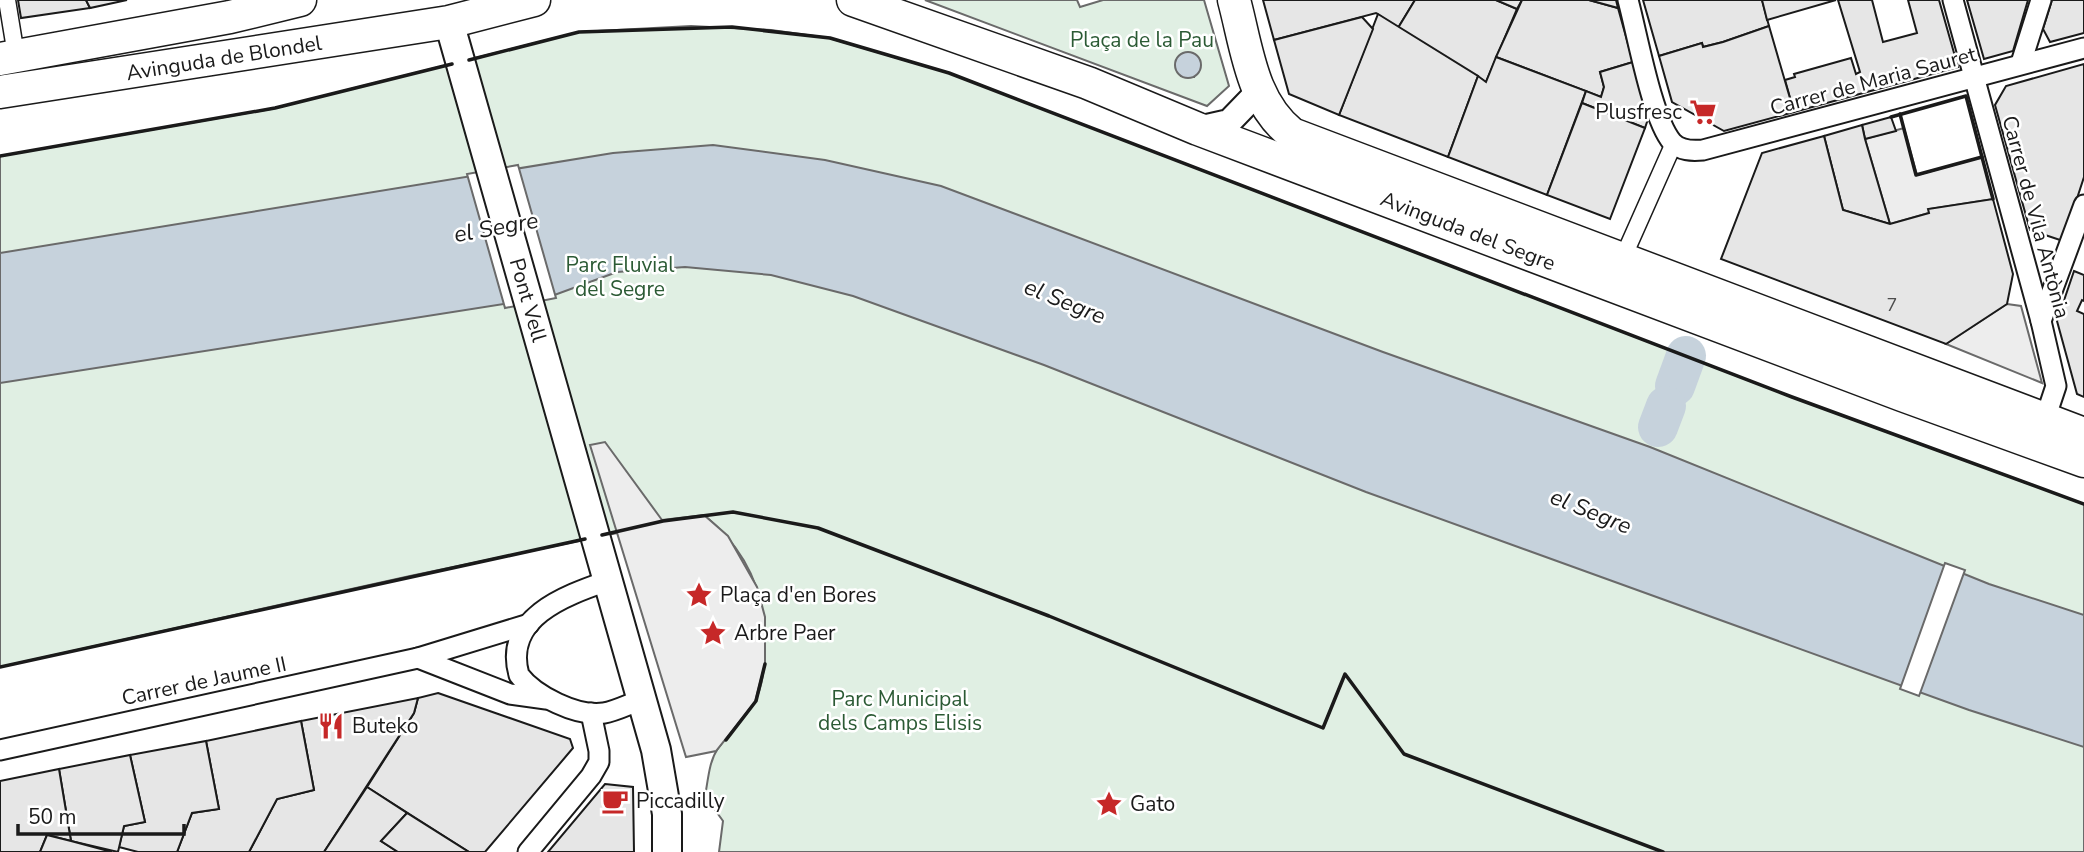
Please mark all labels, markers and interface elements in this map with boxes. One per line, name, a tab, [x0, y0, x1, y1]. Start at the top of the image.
park label: Plaça de la Pau	[1070, 26, 1214, 54]
street label: Avinguda de Blondel	[124, 29, 325, 87]
street label: Carrer de Maria Sauret	[1767, 40, 1980, 122]
supermarket icon: Plusfresc	[1688, 97, 1718, 127]
place label: Plusfresc	[1595, 98, 1682, 126]
street label: Carrer de Vila Antònia	[1995, 112, 2077, 322]
street label: Avinguda del Segre	[1377, 185, 1559, 277]
water label: el Segre	[451, 205, 541, 250]
park label: Parc Fluvial del Segre	[566, 251, 675, 303]
street label: Pont Vell	[503, 255, 554, 346]
water label: el Segre	[1020, 271, 1110, 332]
house number: 7	[1887, 293, 1897, 317]
water label: el Segre	[1546, 481, 1636, 542]
place icon: Plaça d'en Bores	[684, 580, 714, 610]
place label: Plaça d'en Bores	[720, 581, 877, 609]
place icon: Arbre Paer	[698, 618, 728, 648]
place label: Arbre Paer	[734, 619, 836, 647]
street label: Carrer de Jaume II	[119, 650, 289, 712]
park label: Parc Municipal dels Camps Elisis	[818, 685, 982, 737]
restaurant icon: Buteko	[316, 711, 346, 741]
place label: Buteko	[352, 712, 418, 740]
cafe icon: Piccadilly	[600, 786, 630, 816]
place label: Piccadilly	[636, 787, 725, 815]
place icon: Gato	[1094, 789, 1124, 819]
place label: Gato	[1130, 790, 1175, 818]
scale bar	[18, 792, 184, 836]
text: 50 m	[28, 803, 77, 831]

